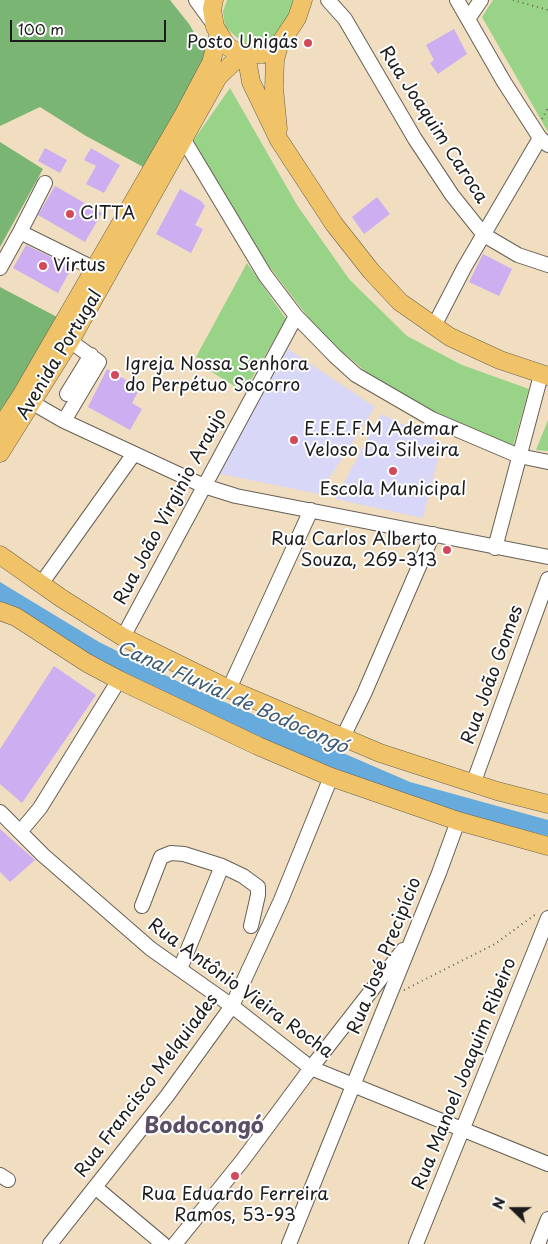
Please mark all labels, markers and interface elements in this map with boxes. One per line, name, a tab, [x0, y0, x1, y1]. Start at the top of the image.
scale bar	[12, 10, 169, 42]
text: 100 m	[18, 17, 64, 40]
place label: Posto Unigás	[187, 32, 298, 54]
marker: Posto Unigás	[302, 37, 314, 49]
street label: Rua Joaquim Caroca	[374, 42, 492, 208]
place label: CITTA	[80, 203, 135, 225]
marker: CITTA	[64, 208, 76, 220]
place label: Virtus	[53, 255, 105, 277]
marker: Virtus	[37, 260, 49, 272]
street label: Avenida Portugal	[13, 286, 107, 424]
place label: Igreja Nossa Senhora do Perpétuo Socorro	[125, 354, 309, 396]
marker: Igreja Nossa Senhora do Perpétuo Socorro	[109, 369, 121, 381]
street label: Rua João Virginio Araujo	[110, 405, 232, 609]
place label: E.E.E.F.M Ademar Veloso Da Silveira	[304, 419, 459, 462]
marker: E.E.E.F.M Ademar Veloso Da Silveira	[288, 434, 300, 446]
marker: Escola Municipal	[387, 465, 399, 477]
place label: Escola Municipal	[320, 479, 466, 501]
place label: Rua Carlos Alberto Souza, 269-313	[271, 529, 437, 572]
marker: Rua Carlos Alberto Souza, 269-313	[441, 544, 453, 556]
street label: Rua João Gomes	[458, 602, 528, 748]
water label: Canal Fluvial de Bodocongó	[113, 637, 351, 759]
street label: Rua José Precipício	[344, 874, 426, 1038]
street label: Rua Antônio Vieira Rocha	[143, 915, 337, 1063]
street label: Rua Manoel Joaquim Ribeiro	[408, 955, 522, 1193]
street label: Rua Francisco Melquiades	[71, 990, 223, 1182]
district label: Bodocongó	[144, 1114, 264, 1140]
marker: Rua Eduardo Ferreira Ramos, 53-93	[229, 1170, 241, 1182]
place label: Rua Eduardo Ferreira Ramos, 53-93	[141, 1184, 329, 1226]
north arrow	[488, 1184, 538, 1234]
text: N	[487, 1194, 510, 1212]

